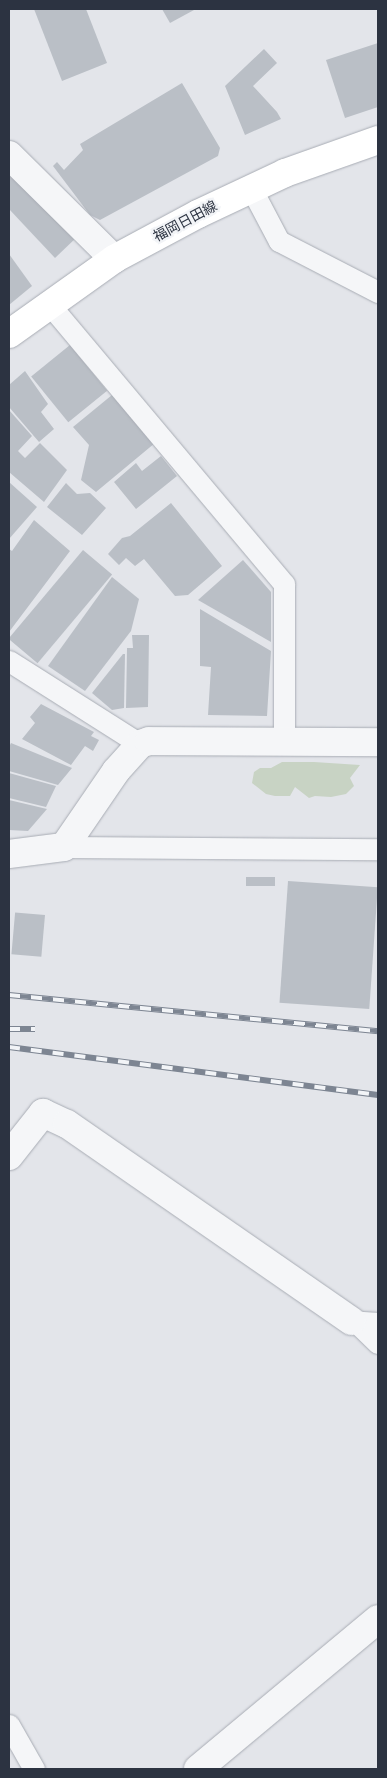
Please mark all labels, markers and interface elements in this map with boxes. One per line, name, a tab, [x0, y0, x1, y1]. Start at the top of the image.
street label: 福岡日田線	[150, 197, 220, 245]

